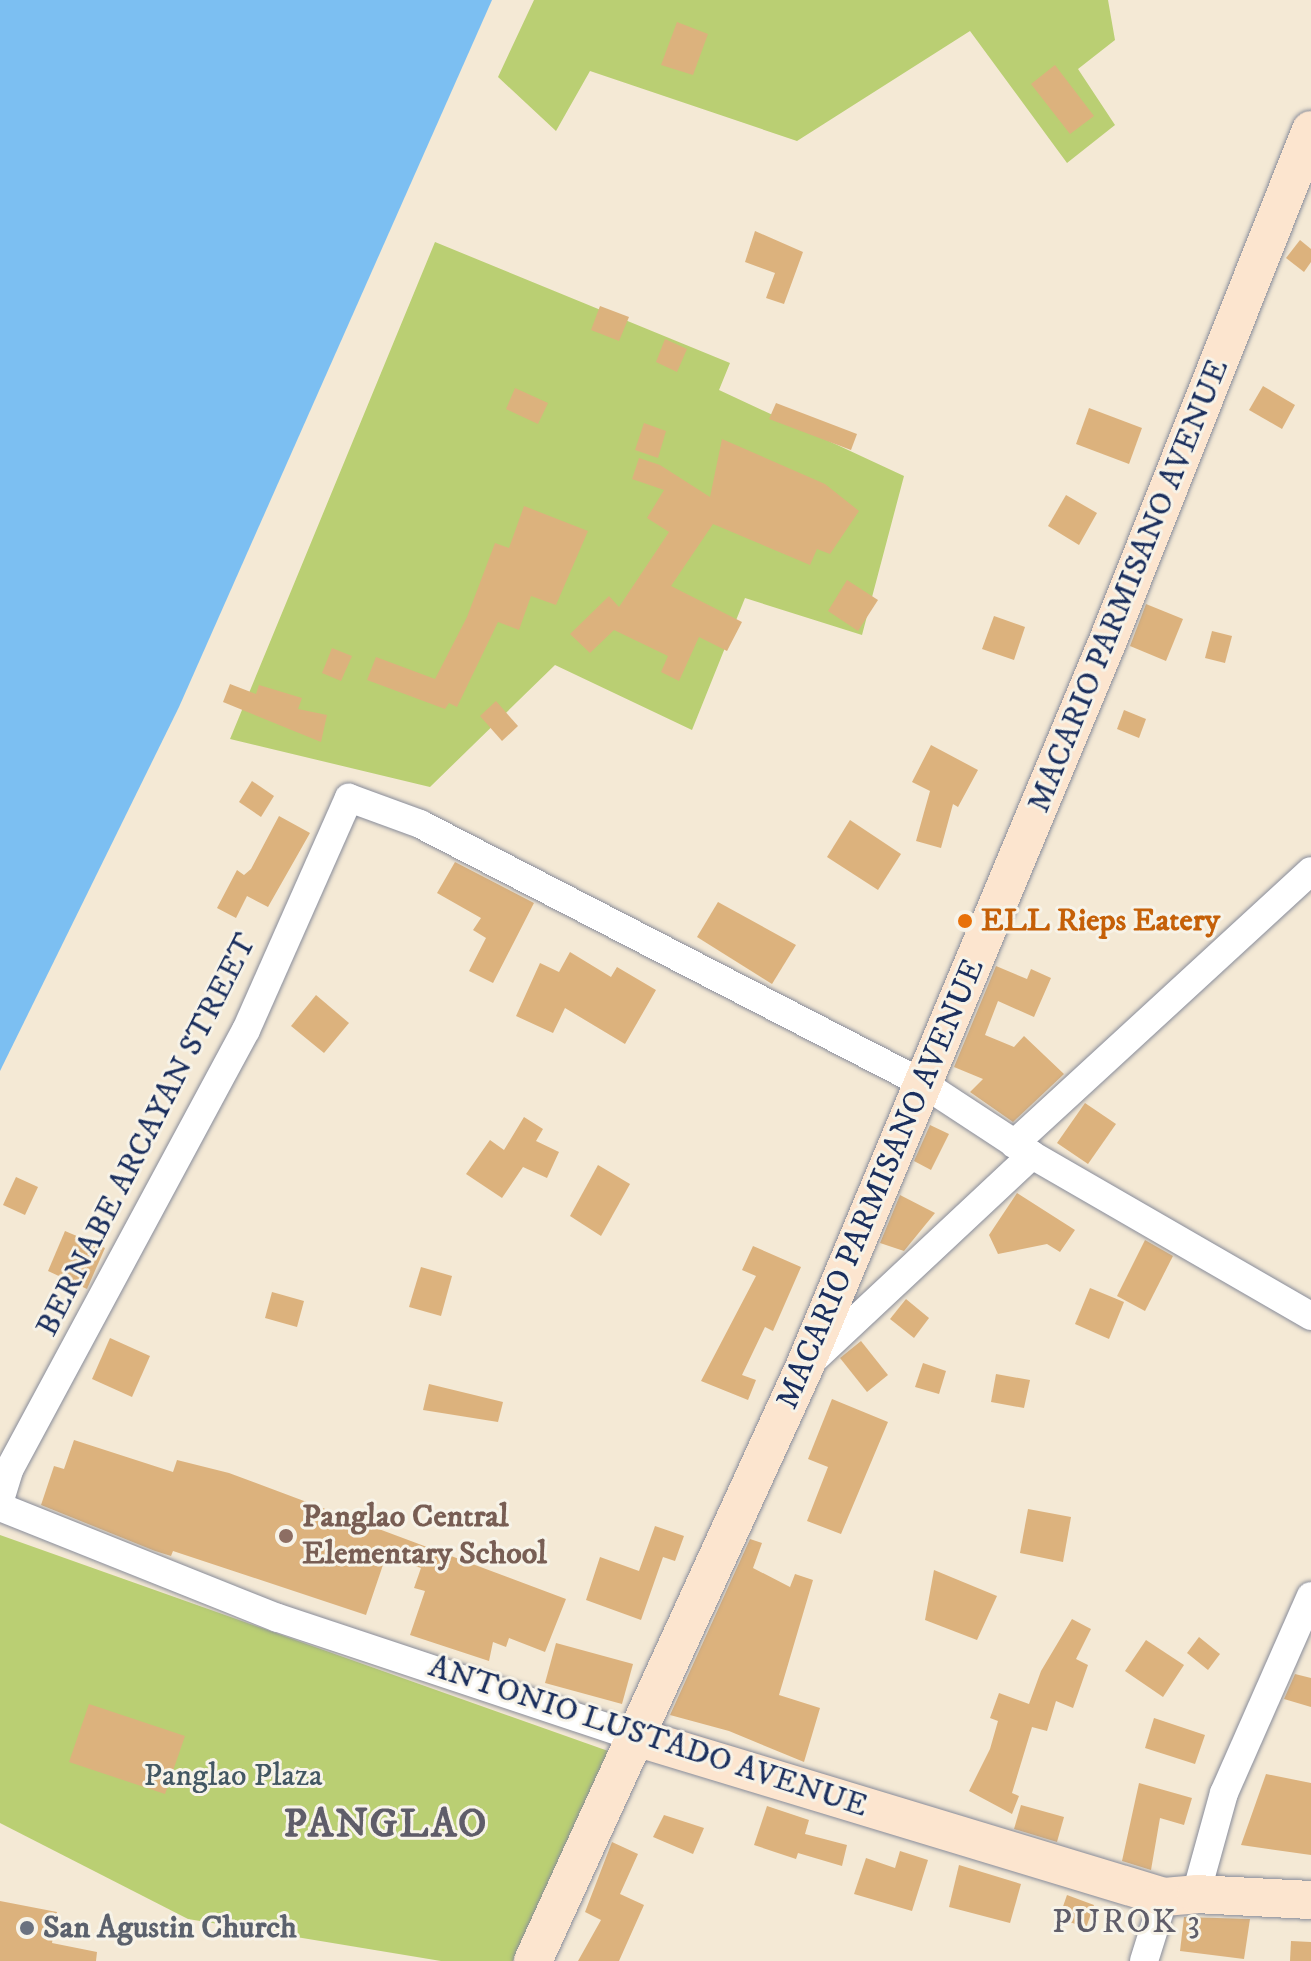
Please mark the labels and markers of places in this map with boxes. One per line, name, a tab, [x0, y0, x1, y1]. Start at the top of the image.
place label: ELL Rieps Eatery	[981, 902, 1220, 940]
marker: ELL Rieps Eatery	[956, 912, 974, 930]
place label: Panglao Central Elementary School	[302, 1499, 547, 1574]
marker: Panglao Central Elementary School	[277, 1527, 295, 1545]
place label: San Agustin Church	[43, 1909, 297, 1947]
marker: San Agustin Church	[18, 1919, 36, 1937]

